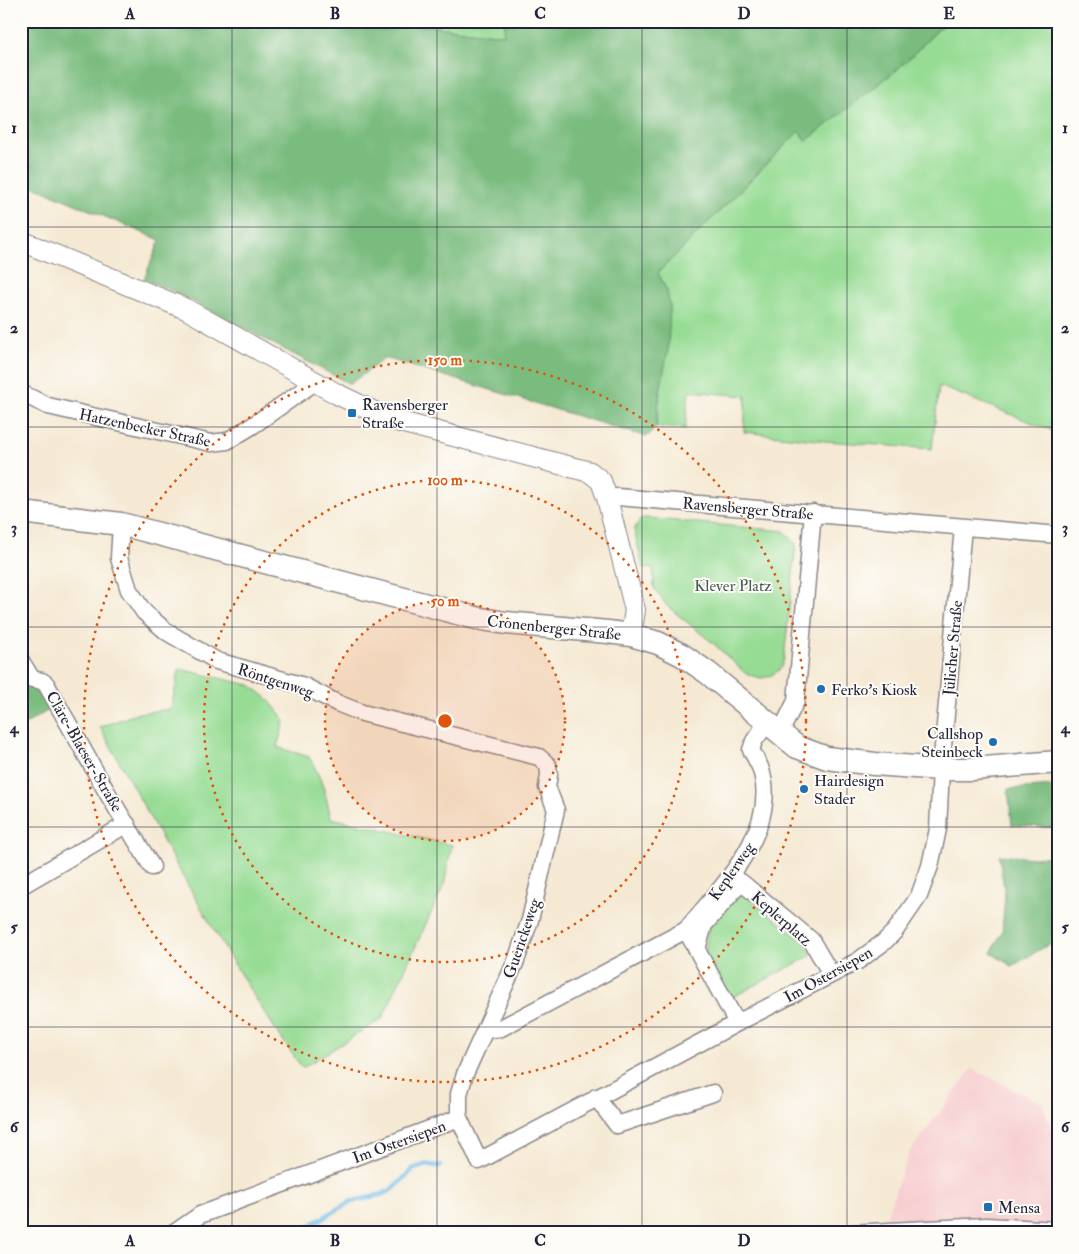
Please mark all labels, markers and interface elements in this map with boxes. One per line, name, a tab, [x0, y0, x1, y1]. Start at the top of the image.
text: A	[124, 4, 136, 24]
text: B	[330, 4, 340, 24]
text: C	[534, 4, 546, 24]
text: D	[737, 4, 751, 24]
text: E	[943, 4, 955, 24]
text: 1	[11, 118, 17, 138]
text: 1	[1062, 118, 1068, 138]
text: 2	[10, 318, 18, 338]
text: 2	[1061, 318, 1069, 338]
text: 150 m	[428, 351, 462, 370]
place label: Ravensberger Straße	[362, 395, 448, 433]
street label: Hatzenbecker Straße	[77, 404, 213, 452]
marker: Ravensberger Straße	[346, 407, 358, 419]
text: 100 m	[427, 471, 463, 490]
street label: Ravensberger Straße	[682, 493, 814, 525]
text: 3	[11, 518, 17, 538]
text: 3	[1062, 518, 1068, 538]
park label: Klever Platz	[694, 576, 772, 596]
text: 50 m	[431, 592, 460, 611]
street label: Jülicher Straße	[939, 599, 968, 698]
street label: Cronenberger Straße	[486, 611, 622, 645]
street label: Röntgenweg	[235, 659, 318, 703]
place label: Ferko's Kiosk	[831, 680, 918, 700]
marker: Ferko's Kiosk	[815, 683, 827, 695]
street label: Cläre-Blaeser-Straße	[41, 687, 127, 816]
centre of rings	[436, 712, 454, 730]
text: 4	[9, 718, 20, 738]
text: 4	[1060, 718, 1071, 738]
place label: Callshop Steinbeck	[921, 724, 983, 762]
marker: Callshop Steinbeck	[987, 736, 999, 748]
place label: Hairdesign Stader	[814, 771, 884, 809]
marker: Hairdesign Stader	[798, 783, 810, 795]
street label: Keplerweg	[705, 838, 761, 905]
street label: Keplerplatz	[746, 887, 816, 951]
street label: Guerickeweg	[499, 895, 545, 981]
text: 5	[10, 917, 18, 937]
text: 5	[1061, 917, 1069, 937]
street label: Im Ostersiepen	[781, 942, 877, 1008]
street label: Im Ostersiepen	[350, 1116, 449, 1169]
text: 6	[10, 1117, 20, 1137]
text: 6	[1061, 1117, 1071, 1137]
place label: Mensa	[998, 1198, 1041, 1218]
marker: Mensa	[982, 1201, 994, 1213]
text: A	[124, 1231, 136, 1251]
text: B	[330, 1231, 340, 1251]
text: C	[534, 1231, 546, 1251]
text: D	[737, 1231, 751, 1251]
text: E	[943, 1231, 955, 1251]

